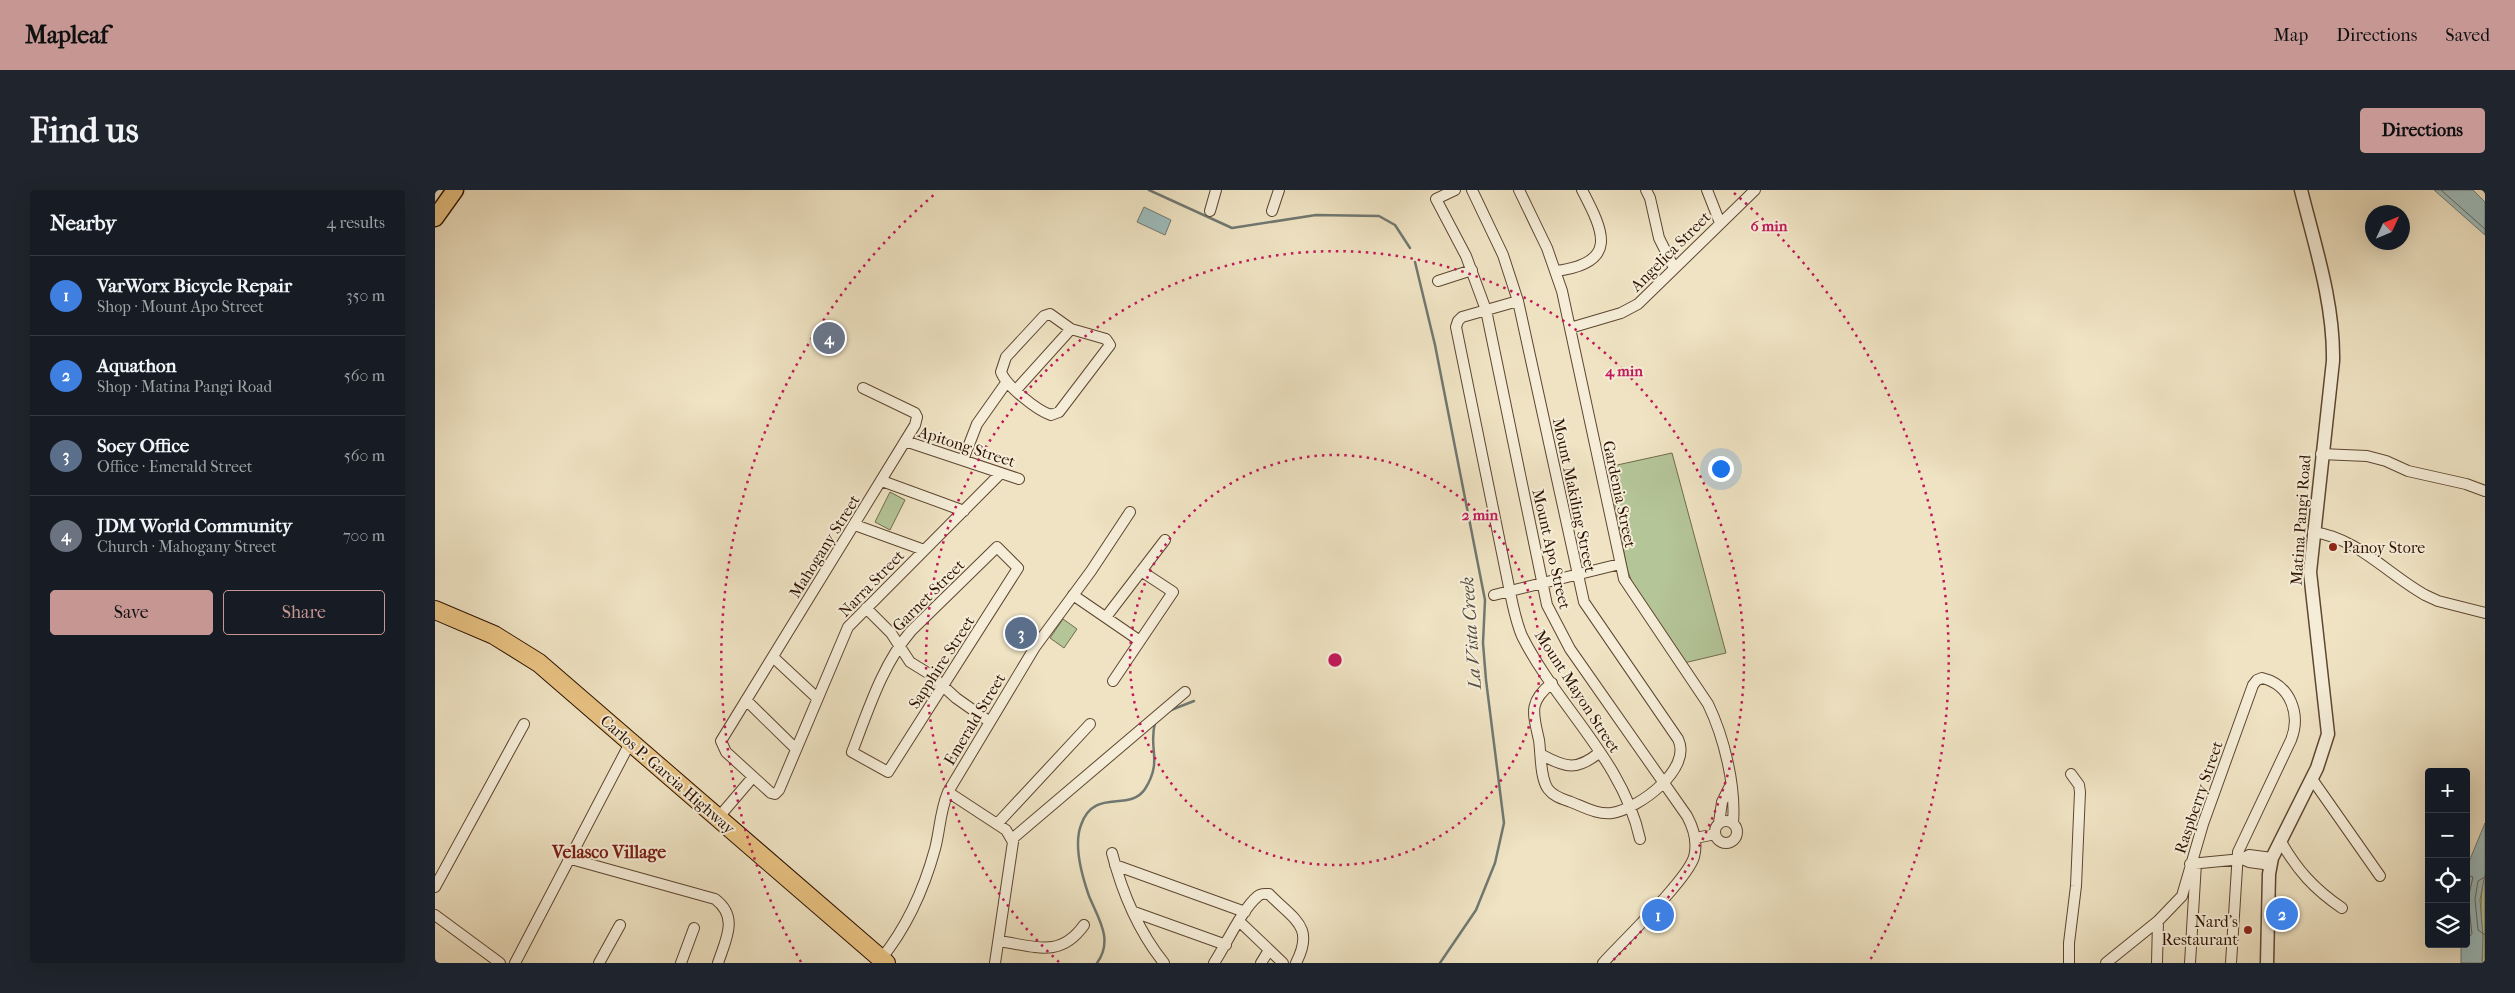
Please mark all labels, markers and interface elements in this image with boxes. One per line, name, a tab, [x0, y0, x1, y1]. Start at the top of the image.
text: Mapleaf	[25, 21, 108, 49]
text: Map	[2274, 25, 2308, 46]
text: Directions	[2336, 25, 2417, 46]
text: Saved	[2445, 25, 2490, 46]
button: Directions	[2360, 108, 2485, 153]
text: Find us	[30, 110, 139, 151]
north arrow	[2365, 205, 2410, 250]
street label: Angelica Street	[1626, 207, 1714, 296]
text: Nearby	[50, 211, 116, 235]
text: 4 results	[327, 213, 385, 232]
text: 6 min	[1751, 217, 1788, 235]
text: VarWorx Bicycle Repair	[97, 275, 292, 297]
text: 1	[63, 286, 69, 305]
text: 350 m	[346, 286, 385, 305]
text: Shop · Mount Apo Street	[97, 297, 264, 316]
pin: 4	[813, 319, 845, 357]
text: Aquathon	[97, 355, 177, 377]
text: 4 min	[1604, 362, 1643, 380]
text: 2	[62, 366, 70, 385]
text: 560 m	[344, 366, 385, 385]
text: Shop · Matina Pangi Road	[97, 377, 272, 396]
street label: Mount Makiling Street	[1549, 416, 1600, 574]
street label: Apitong Street	[915, 422, 1018, 471]
text: Soey Office	[97, 435, 189, 457]
street label: Gardenia Street	[1599, 439, 1640, 550]
text: 3	[63, 446, 69, 465]
text: 560 m	[344, 446, 385, 465]
street label: Matina Pangi Road	[2286, 454, 2315, 586]
your location	[1708, 456, 1734, 482]
text: Office · Emerald Street	[97, 457, 253, 476]
street label: Mount Apo Street	[1528, 487, 1575, 611]
street label: Mahogany Street	[785, 491, 864, 601]
text: 2 min	[1462, 506, 1499, 524]
text: JDM World Community	[97, 515, 292, 537]
text: 4	[61, 526, 71, 545]
text: 700 m	[343, 526, 385, 545]
text: Church · Mahogany Street	[97, 537, 276, 556]
place label: Panoy Store	[2343, 538, 2425, 557]
marker: Panoy Store	[2327, 541, 2339, 553]
street label: Narra Street	[835, 546, 908, 621]
street label: Garnet Street	[888, 555, 969, 635]
water label: La Vista Creek	[1457, 576, 1486, 692]
button: Save	[50, 590, 213, 635]
button: Share	[223, 590, 385, 635]
street label: Sapphire Street	[904, 612, 979, 712]
pin: 3	[1005, 614, 1037, 652]
street label: Mount Mayon Street	[1531, 626, 1625, 757]
centre of rings	[1326, 651, 1344, 669]
street label: Emerald Street	[940, 670, 1009, 769]
street label: Carlos P. Garcia Highway	[597, 711, 739, 838]
street label: Raspberry Street	[2170, 738, 2227, 856]
map controls	[2425, 768, 2470, 948]
button: +	[2425, 768, 2470, 813]
button: −	[2425, 813, 2470, 858]
district label: Velasco Village	[551, 842, 666, 863]
button: locate	[2425, 858, 2470, 903]
pin: 2	[2266, 895, 2298, 933]
pin: 1	[1642, 896, 1674, 934]
button: layers	[2425, 903, 2470, 948]
place label: Nard's Restaurant	[2162, 912, 2238, 949]
marker: Nard's Restaurant	[2242, 924, 2254, 936]

